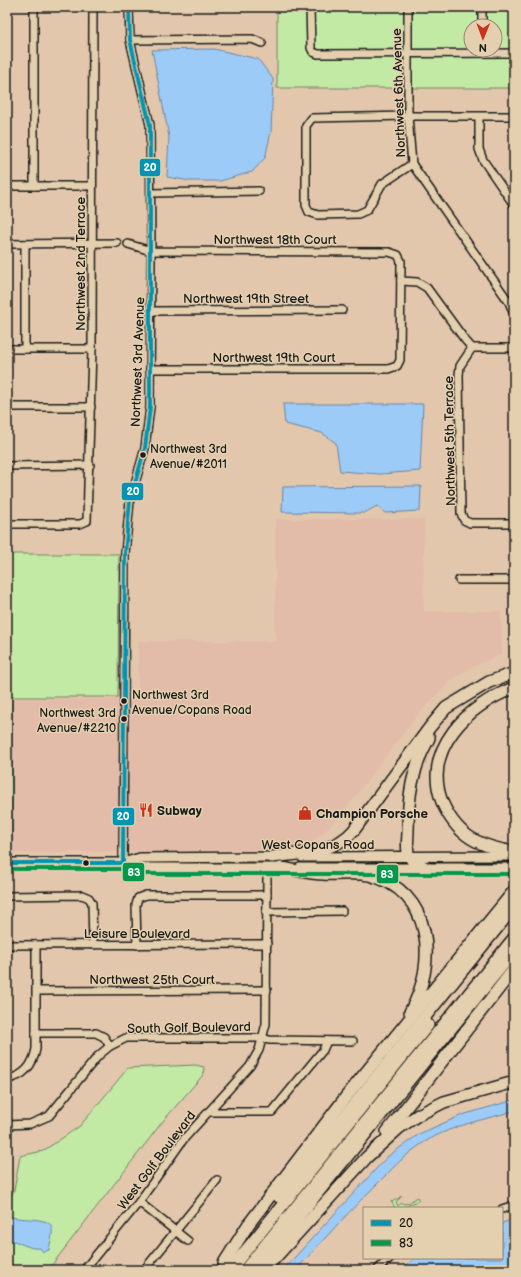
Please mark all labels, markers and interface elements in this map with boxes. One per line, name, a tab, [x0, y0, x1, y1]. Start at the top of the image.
north arrow	[463, 18, 503, 58]
street label: Northwest 6th Avenue	[389, 28, 409, 158]
text: N	[479, 41, 487, 54]
line badge: 20	[139, 158, 161, 177]
text: 20	[143, 161, 157, 174]
street label: Northwest 2nd Terrace	[73, 197, 89, 331]
street label: Northwest 18th Court	[213, 232, 337, 248]
street label: Northwest 19th Street	[183, 291, 309, 307]
street label: Northwest 3rd Avenue	[128, 296, 148, 427]
street label: Northwest 19th Court	[212, 350, 336, 366]
street label: Northwest 5th Terrace	[441, 375, 459, 506]
place label: Northwest 3rd Avenue/#2011	[150, 442, 227, 472]
marker: Northwest 3rd Avenue/#2011	[138, 450, 148, 460]
line badge: 20	[121, 482, 144, 501]
text: 20	[126, 485, 140, 498]
place label: Northwest 3rd Avenue/Copans Road	[132, 688, 252, 718]
marker: Northwest 3rd Avenue/Copans Road	[119, 696, 129, 706]
place label: Northwest 3rd Avenue/#2210	[37, 706, 116, 736]
marker: Northwest 3rd Avenue/#2210	[119, 714, 129, 724]
restaurant icon: Subway	[138, 802, 154, 818]
place label: Subway	[157, 803, 202, 819]
shop icon: Champion Porsche	[297, 805, 313, 821]
place label: Champion Porsche	[316, 806, 428, 822]
line badge: 20	[112, 807, 135, 826]
text: 20	[116, 810, 130, 823]
street label: West Copans Road	[262, 837, 375, 853]
unlabelled marker	[81, 858, 91, 868]
line badge: 83	[122, 862, 145, 882]
line badge: 83	[376, 864, 399, 884]
text: 83	[127, 866, 141, 879]
text: 83	[380, 868, 394, 881]
street label: Leisure Boulevard	[84, 926, 190, 942]
street label: Northwest 25th Court	[89, 972, 215, 988]
street label: South Golf Boulevard	[127, 1019, 251, 1037]
street label: West Golf Boulevard	[114, 1108, 199, 1213]
legend	[363, 1207, 503, 1259]
text: 20	[399, 1216, 413, 1231]
text: 83	[399, 1236, 413, 1251]

